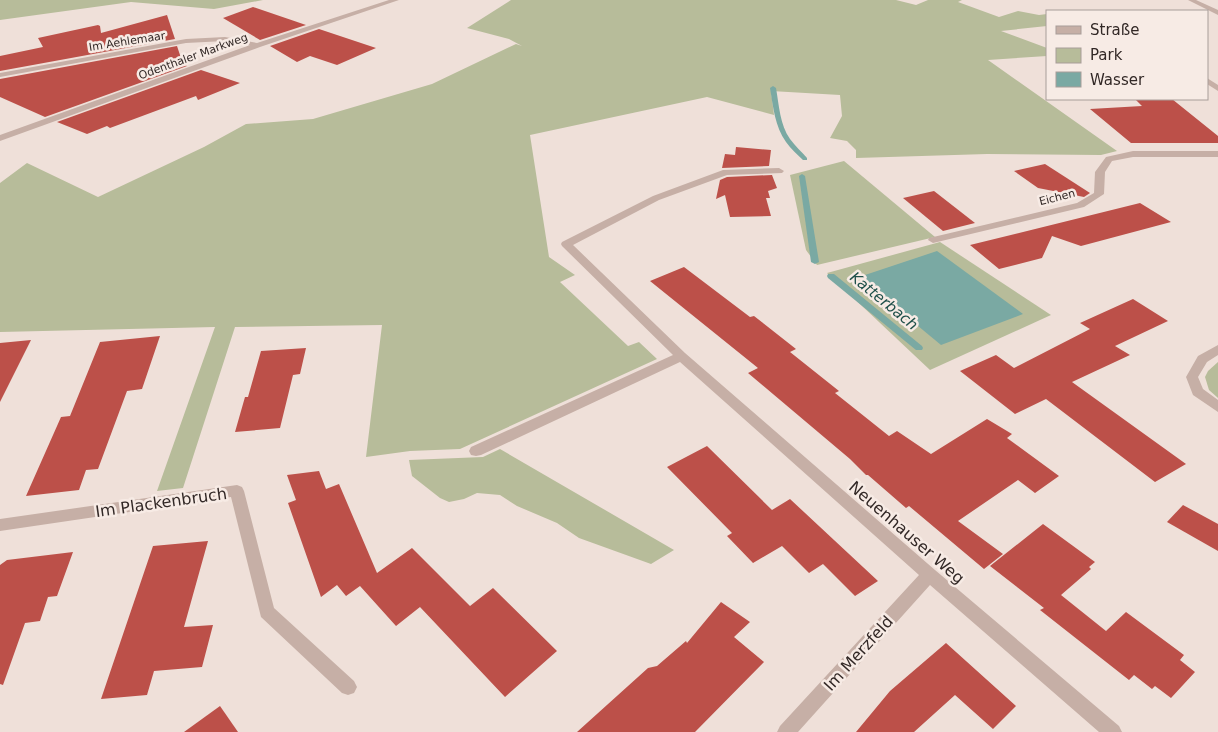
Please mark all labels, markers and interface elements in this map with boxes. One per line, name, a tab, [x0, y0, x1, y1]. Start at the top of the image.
legend	[1046, 10, 1208, 100]
text: Straße	[1090, 21, 1139, 39]
street label: Im Aehlemaar	[88, 29, 167, 54]
street label: Odenthaler Markweg	[137, 31, 249, 82]
text: Park	[1090, 46, 1123, 64]
text: Wasser	[1090, 71, 1145, 89]
street label: Eichen	[1038, 187, 1077, 208]
water label: Katterbach	[846, 268, 922, 334]
street label: Neuenhauser Weg	[845, 477, 968, 588]
street label: Im Plackenbruch	[94, 484, 228, 521]
street label: Im Merzfeld	[820, 612, 897, 695]

